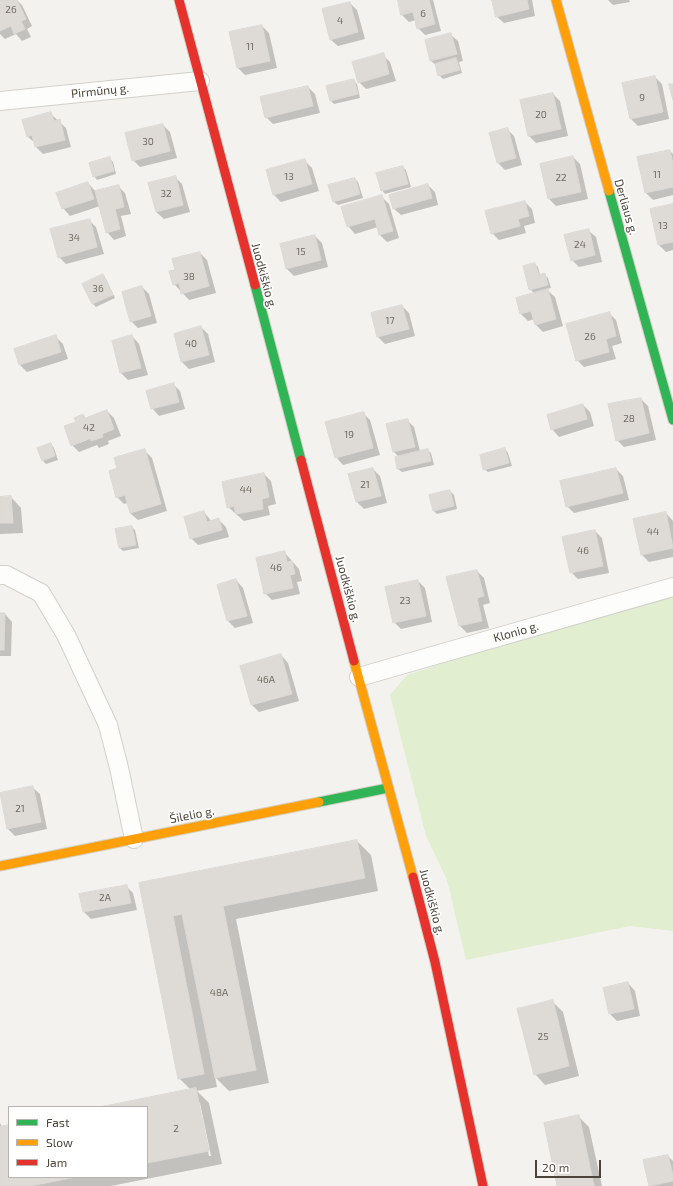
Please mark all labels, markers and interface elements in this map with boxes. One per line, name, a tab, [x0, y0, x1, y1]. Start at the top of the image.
house number: 26	[5, 4, 17, 16]
house number: 6	[420, 8, 426, 20]
house number: 4	[337, 15, 343, 27]
house number: 11	[246, 41, 254, 53]
street label: Pirmūnų g.	[70, 81, 130, 101]
house number: 9	[639, 92, 645, 104]
house number: 20	[535, 109, 547, 121]
house number: 30	[142, 136, 154, 148]
house number: 11	[653, 169, 661, 181]
house number: 13	[284, 171, 294, 183]
house number: 22	[555, 172, 567, 184]
street label: Derliaus g.	[611, 177, 641, 237]
house number: 32	[160, 188, 172, 200]
house number: 13	[658, 220, 668, 232]
house number: 34	[68, 232, 80, 244]
house number: 24	[574, 239, 586, 251]
street label: Juodkiškio g.	[248, 241, 280, 311]
house number: 15	[296, 246, 306, 258]
house number: 38	[183, 271, 195, 283]
house number: 36	[92, 283, 104, 295]
house number: 17	[385, 315, 395, 327]
house number: 26	[584, 331, 596, 343]
house number: 40	[185, 338, 197, 350]
house number: 28	[623, 413, 635, 425]
house number: 42	[83, 422, 95, 434]
house number: 19	[344, 429, 354, 441]
house number: 21	[360, 479, 370, 491]
house number: 44	[240, 484, 252, 496]
house number: 44	[647, 526, 659, 538]
house number: 46	[577, 545, 589, 557]
street label: Juodkiškio g.	[332, 554, 364, 624]
house number: 46	[270, 562, 282, 574]
house number: 23	[399, 595, 411, 607]
street label: Klonio g.	[492, 619, 540, 645]
house number: 46A	[257, 674, 275, 686]
house number: 21	[15, 803, 25, 815]
street label: Šilelio g.	[168, 804, 216, 826]
street label: Juodkiškio g.	[416, 867, 448, 937]
house number: 2A	[99, 892, 111, 904]
house number: 48A	[210, 987, 228, 999]
house number: 25	[538, 1031, 548, 1043]
legend	[8, 1106, 148, 1178]
text: Fast	[46, 1115, 69, 1129]
house number: 2	[173, 1123, 179, 1135]
text: Slow	[46, 1135, 73, 1149]
scale bar	[537, 1152, 603, 1178]
text: Jam	[46, 1155, 67, 1169]
text: 20 m	[542, 1160, 569, 1174]

